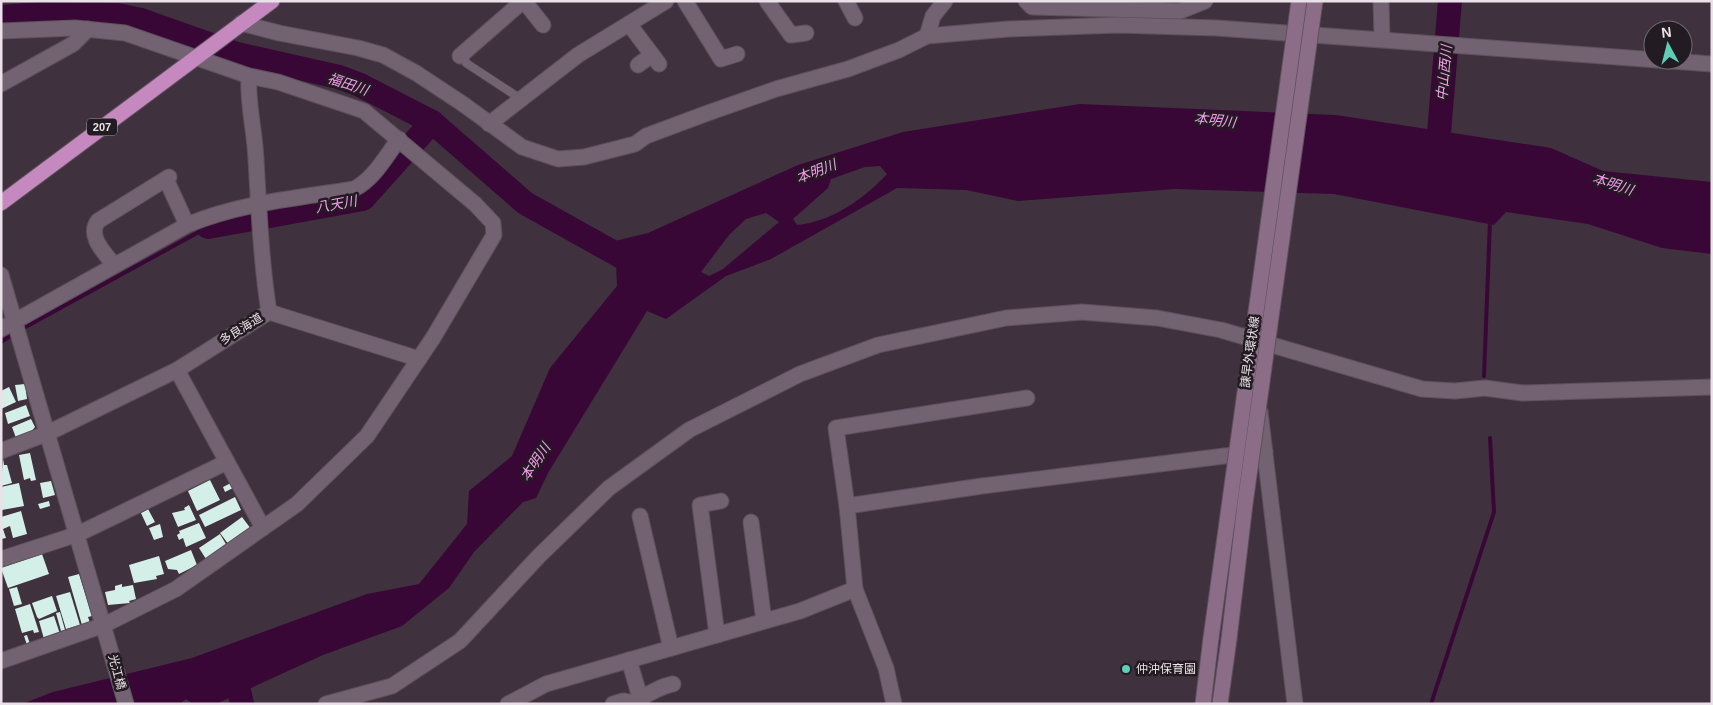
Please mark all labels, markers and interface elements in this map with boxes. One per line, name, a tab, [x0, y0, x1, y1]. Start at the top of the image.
north arrow	[1643, 20, 1693, 70]
text: N	[1660, 24, 1672, 41]
water label: 中山西川	[1434, 42, 1455, 102]
water label: 福田川	[326, 70, 372, 99]
water label: 本明川	[1193, 110, 1239, 131]
road number: 207	[87, 118, 117, 136]
water label: 本明川	[794, 155, 840, 186]
water label: 本明川	[1591, 170, 1637, 199]
water label: 八天川	[314, 192, 360, 216]
street label: 多良海道	[217, 310, 265, 348]
street label: 諫早外環状線	[1238, 315, 1262, 389]
water label: 本明川	[517, 438, 554, 484]
street label: 光江橋	[106, 653, 128, 691]
place label: 仲沖保育園	[1136, 662, 1196, 676]
marker: 仲沖保育園	[1120, 663, 1132, 675]

